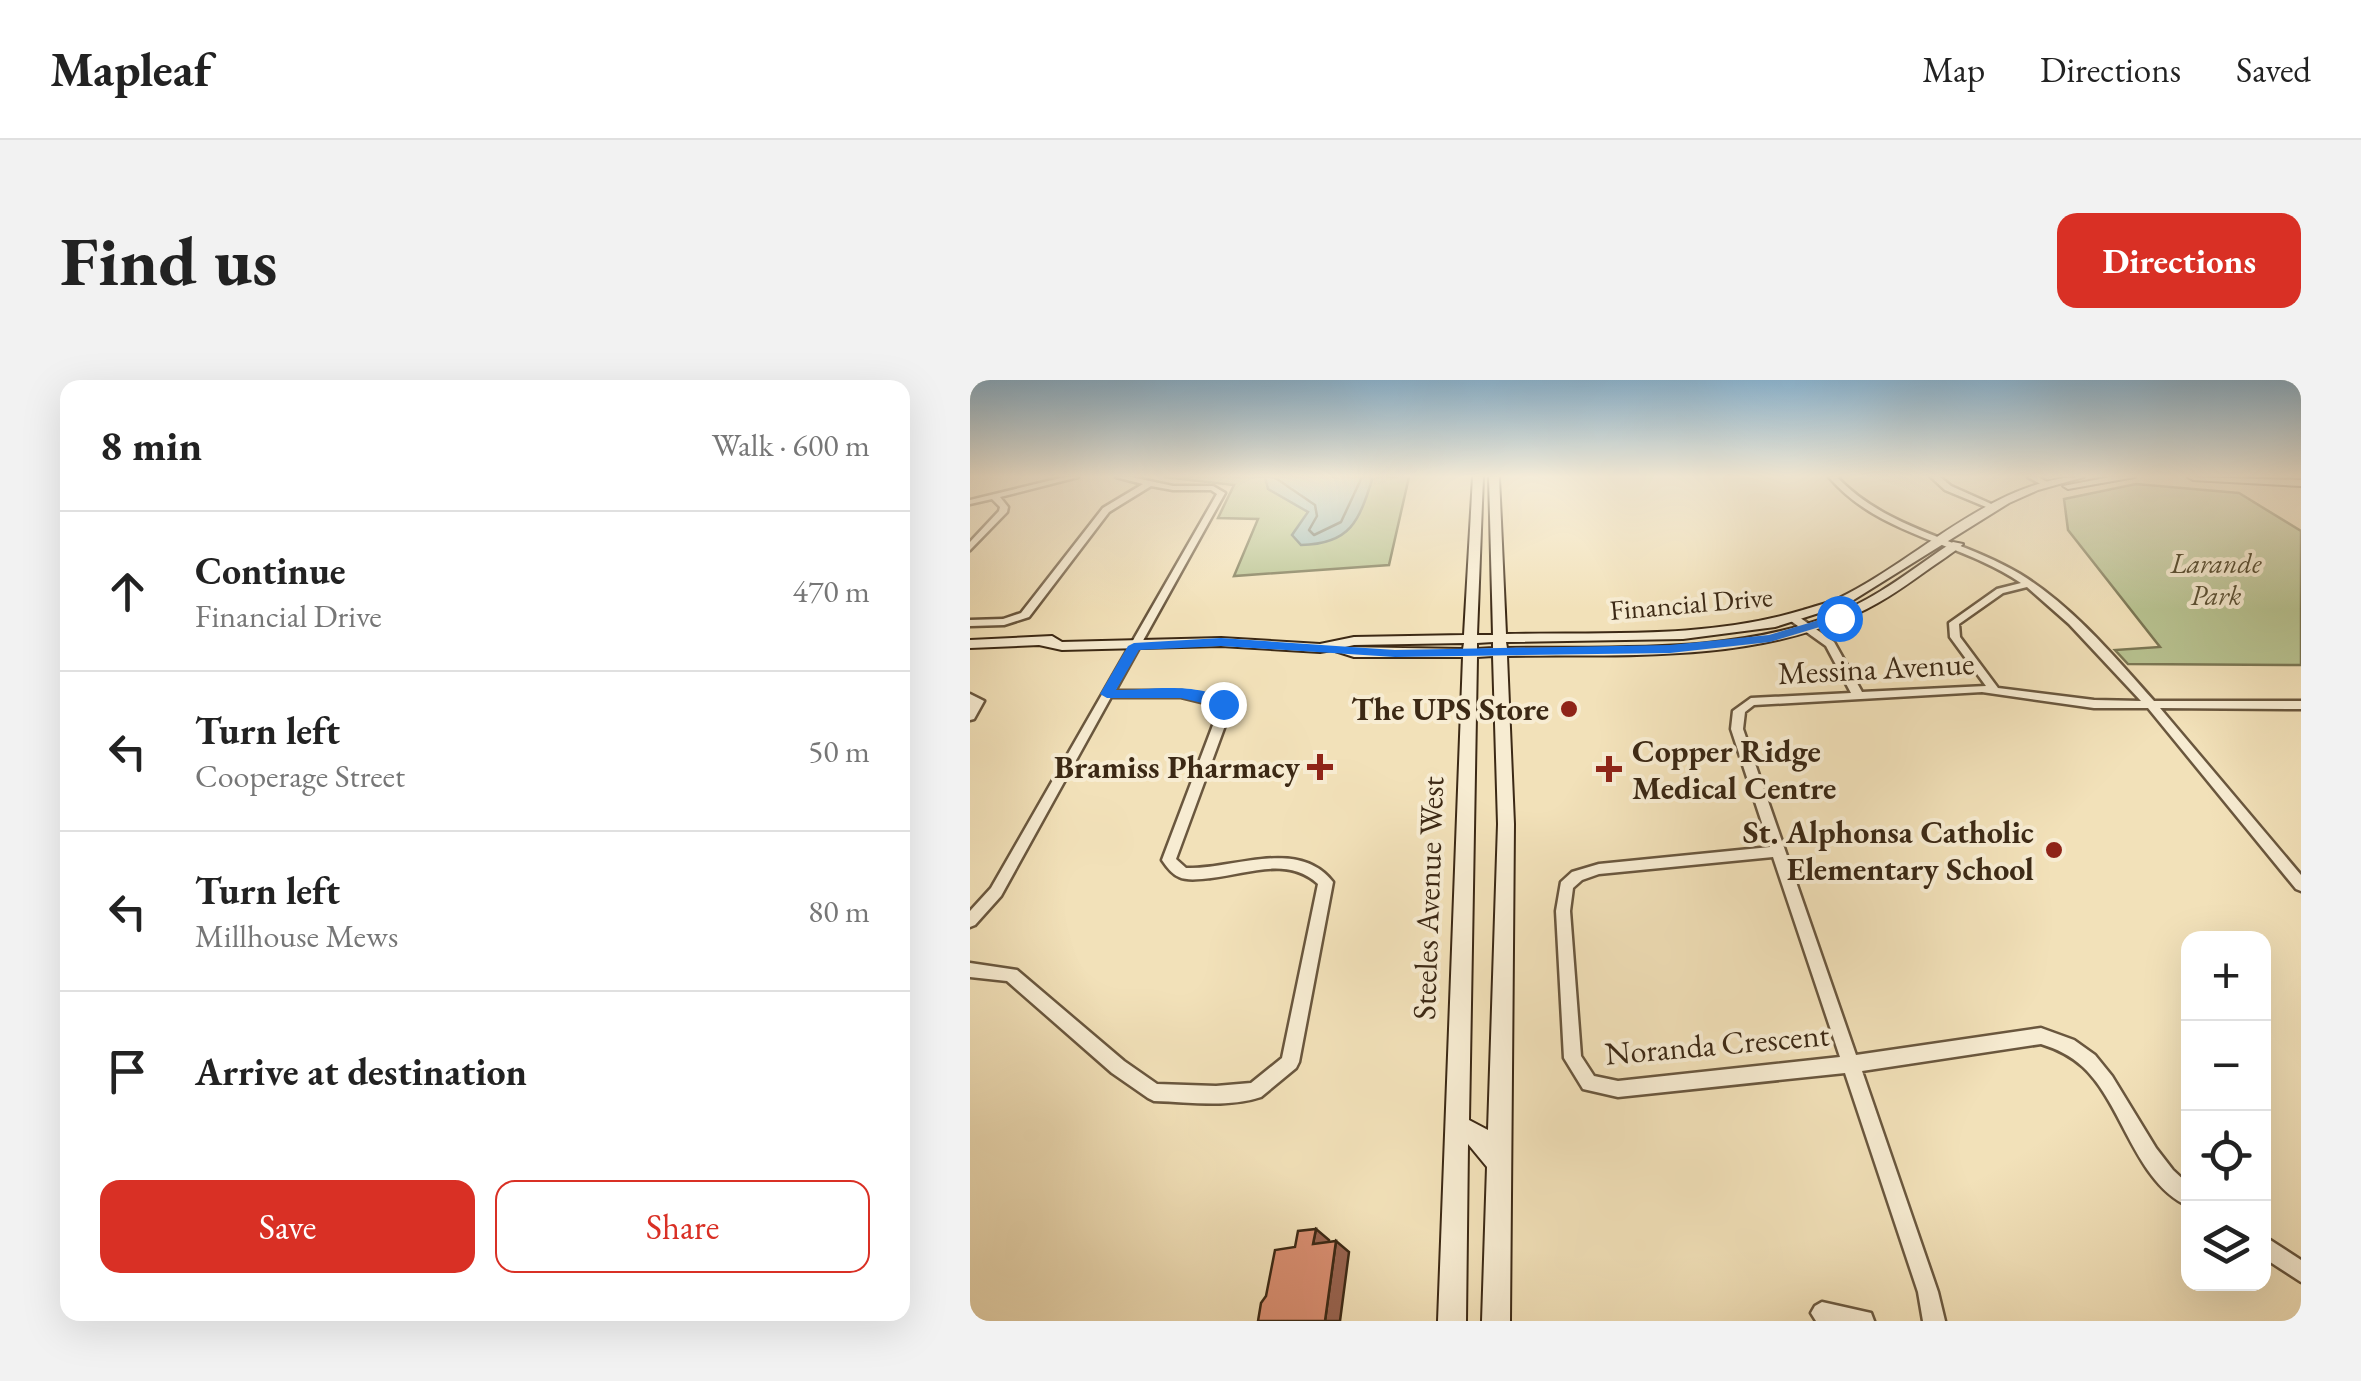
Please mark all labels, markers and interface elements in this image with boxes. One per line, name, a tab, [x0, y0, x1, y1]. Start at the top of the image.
text: Mapleaf	[50, 38, 211, 100]
text: Map	[1922, 47, 1985, 92]
text: Directions	[2040, 47, 2181, 92]
text: Saved	[2236, 47, 2311, 92]
button: Directions	[2057, 213, 2301, 308]
text: Find us	[60, 215, 278, 306]
text: 8 min	[100, 418, 202, 473]
text: Walk · 600 m	[712, 424, 870, 466]
park label: Larande Park	[2170, 545, 2262, 613]
text: Continue	[195, 546, 346, 595]
icon: ahead	[100, 564, 155, 619]
text: 470 m	[793, 570, 870, 612]
street label: Financial Drive	[1608, 578, 1774, 628]
text: Financial Drive	[195, 595, 382, 637]
route start	[1817, 596, 1863, 642]
street label: Messina Avenue	[1776, 642, 1976, 694]
route end	[1201, 682, 1247, 728]
place label: The UPS Store	[1351, 688, 1549, 730]
marker: The UPS Store	[1558, 698, 1580, 720]
text: Turn left	[195, 706, 340, 755]
icon: left	[100, 724, 155, 779]
text: 50 m	[808, 730, 870, 772]
place label: Copper Ridge Medical Centre	[1632, 730, 1836, 809]
place label: Bramiss Pharmacy	[1054, 746, 1301, 788]
text: Cooperage Street	[195, 755, 405, 797]
marker: Bramiss Pharmacy	[1309, 756, 1331, 778]
marker: Copper Ridge Medical Centre	[1596, 756, 1622, 782]
street label: Steeles Avenue West	[1403, 775, 1453, 1021]
place label: St. Alphonsa Catholic Elementary School	[1743, 811, 2034, 890]
marker: St. Alphonsa Catholic Elementary School	[2043, 839, 2065, 861]
text: Turn left	[195, 866, 340, 915]
icon: left	[100, 884, 155, 939]
text: 80 m	[808, 890, 870, 932]
text: Millhouse Mews	[195, 915, 398, 957]
map controls	[2181, 931, 2271, 1291]
button: +	[2181, 931, 2271, 1021]
street label: Noranda Crescent	[1603, 1013, 1831, 1075]
button: −	[2181, 1021, 2271, 1111]
icon: arrive	[100, 1044, 155, 1099]
text: Arrive at destination	[195, 1047, 527, 1096]
button: locate	[2181, 1111, 2271, 1201]
button: Save	[100, 1180, 475, 1273]
button: Share	[495, 1180, 870, 1273]
button: layers	[2181, 1201, 2271, 1291]

